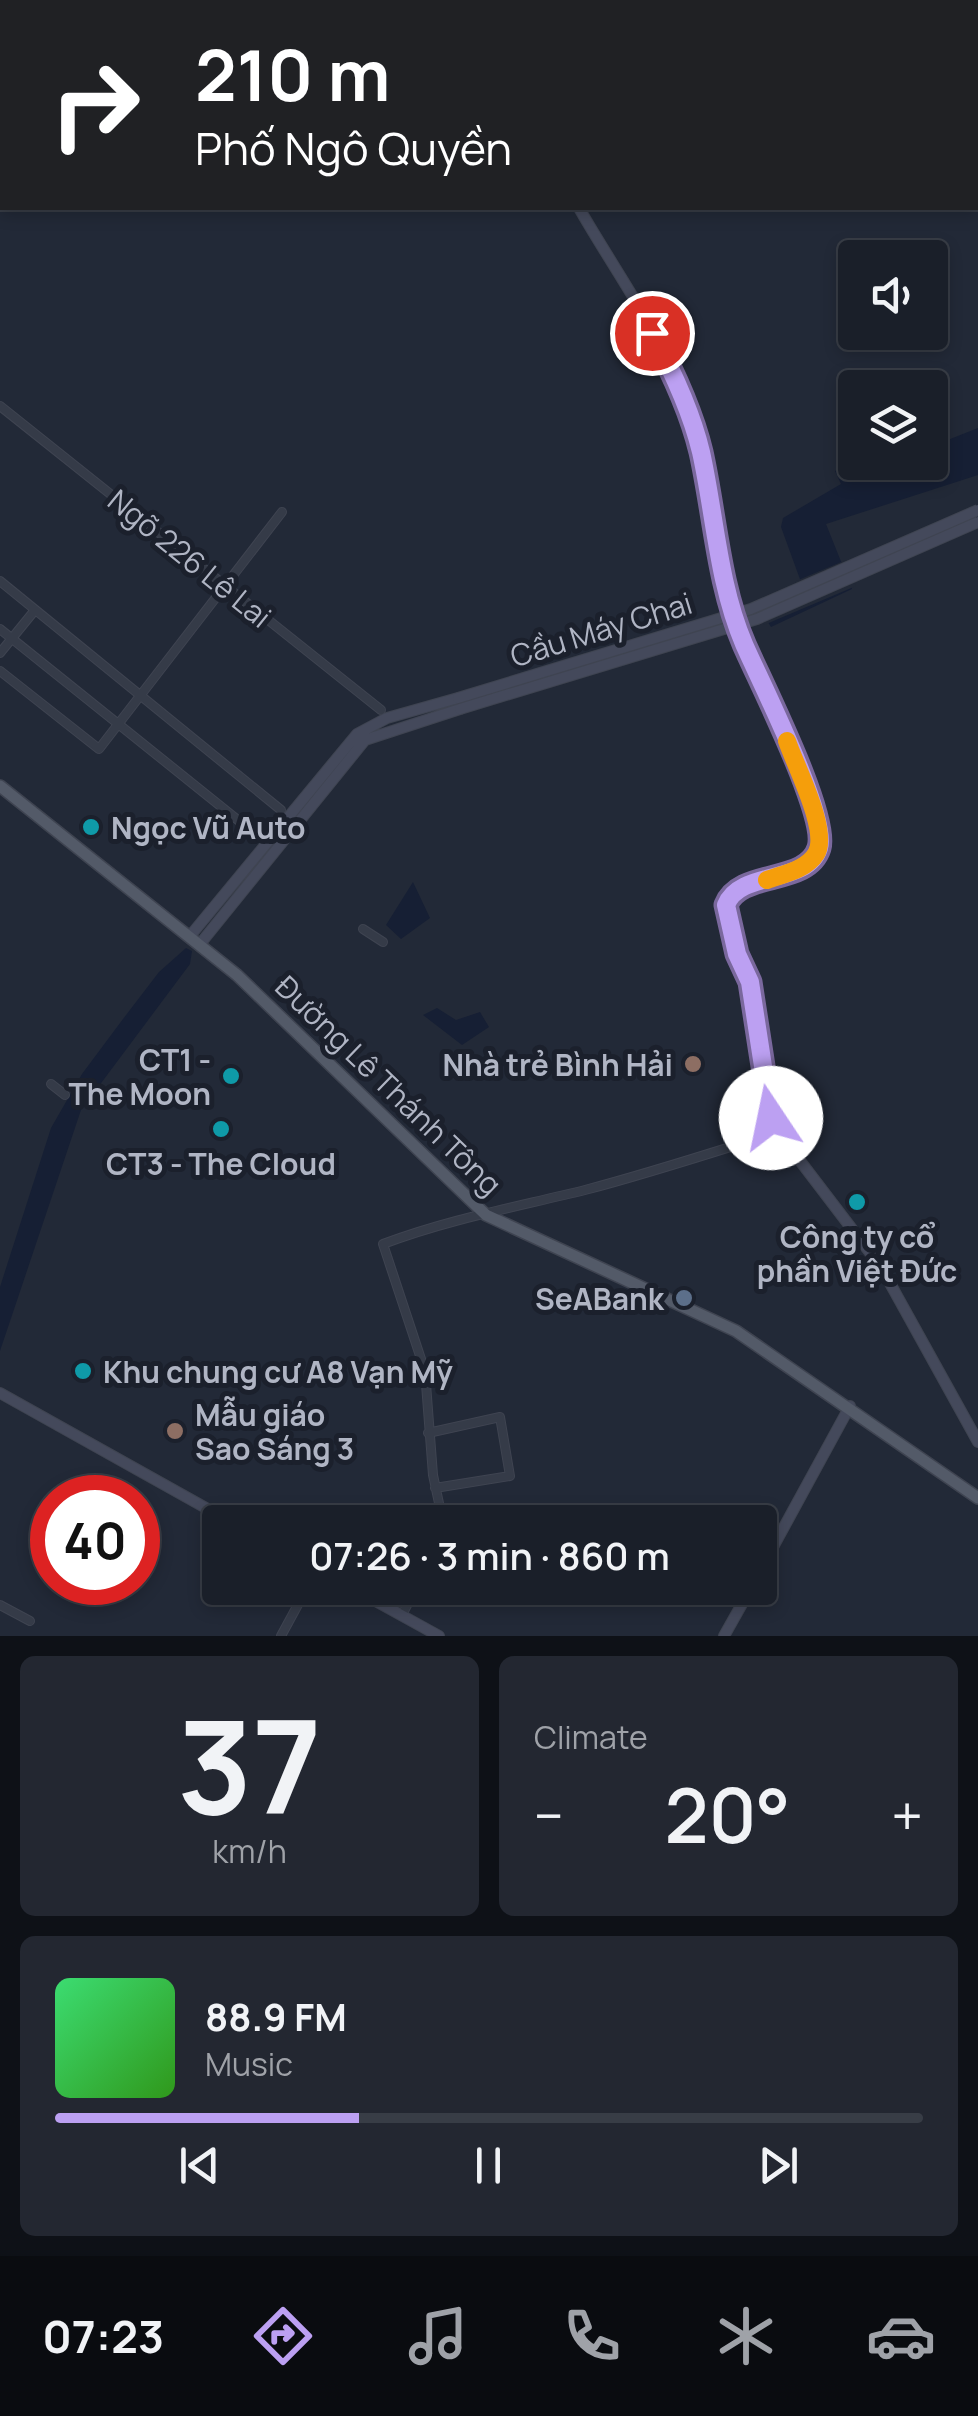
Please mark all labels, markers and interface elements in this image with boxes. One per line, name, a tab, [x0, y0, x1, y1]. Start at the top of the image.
text: 210 m	[195, 26, 390, 122]
icon: right	[30, 40, 160, 170]
text: Phố Ngô Quyền	[195, 117, 512, 179]
map controls	[838, 240, 948, 480]
button: sound	[838, 240, 948, 350]
pin	[610, 291, 695, 376]
icon: arrive	[625, 306, 680, 361]
button: layers	[838, 370, 948, 480]
street label: Ngõ 226 Lê Lai	[100, 480, 280, 636]
street label: Cầu Máy Chai	[505, 582, 697, 676]
place label: Ngọc Vũ Auto	[111, 807, 306, 848]
marker: Ngọc Vũ Auto	[80, 816, 102, 838]
street label: Đường Lê Thánh Tông	[267, 966, 511, 1204]
place label: CT1 - The Moon	[68, 1039, 211, 1114]
place label: Nhà trẻ Bình Hải	[443, 1044, 673, 1085]
marker: Nhà trẻ Bình Hải	[682, 1053, 704, 1075]
marker: CT1 - The Moon	[220, 1065, 242, 1087]
position arrow	[719, 1066, 823, 1170]
marker: CT3 - The Cloud	[210, 1118, 232, 1140]
place label: CT3 - The Cloud	[106, 1143, 336, 1184]
marker: Công ty cổ phần Việt Đức	[846, 1191, 868, 1213]
place label: Công ty cổ phần Việt Đức	[757, 1216, 957, 1291]
place label: SeABank	[535, 1278, 665, 1319]
marker: SeABank	[673, 1287, 695, 1309]
place label: Khu chung cư A8 Vạn Mỹ	[103, 1351, 453, 1392]
marker: Khu chung cư A8 Vạn Mỹ	[72, 1360, 94, 1382]
place label: Mẫu giáo Sao Sáng 3	[195, 1394, 354, 1469]
marker: Mẫu giáo Sao Sáng 3	[164, 1420, 186, 1442]
speed limit sign: 40	[30, 1475, 160, 1605]
text: 07:26 · 3 min · 860 m	[309, 1529, 670, 1581]
text: 37	[177, 1675, 322, 1853]
text: Climate	[534, 1715, 648, 1759]
text: 20°	[665, 1763, 790, 1866]
text: −	[534, 1777, 564, 1853]
text: +	[891, 1777, 923, 1853]
text: km/h	[212, 1829, 287, 1873]
text: 88.9 FM	[205, 1990, 347, 2042]
text: Music	[205, 2042, 293, 2086]
icon: previous	[172, 2138, 227, 2193]
icon: pause	[461, 2138, 516, 2193]
icon: next	[751, 2138, 806, 2193]
icon: directions	[248, 2301, 318, 2371]
icon: music	[403, 2301, 473, 2371]
icon: phone	[557, 2301, 627, 2371]
icon: climate	[711, 2301, 781, 2371]
icon: car	[866, 2301, 936, 2371]
text: 07:23	[42, 2305, 164, 2367]

